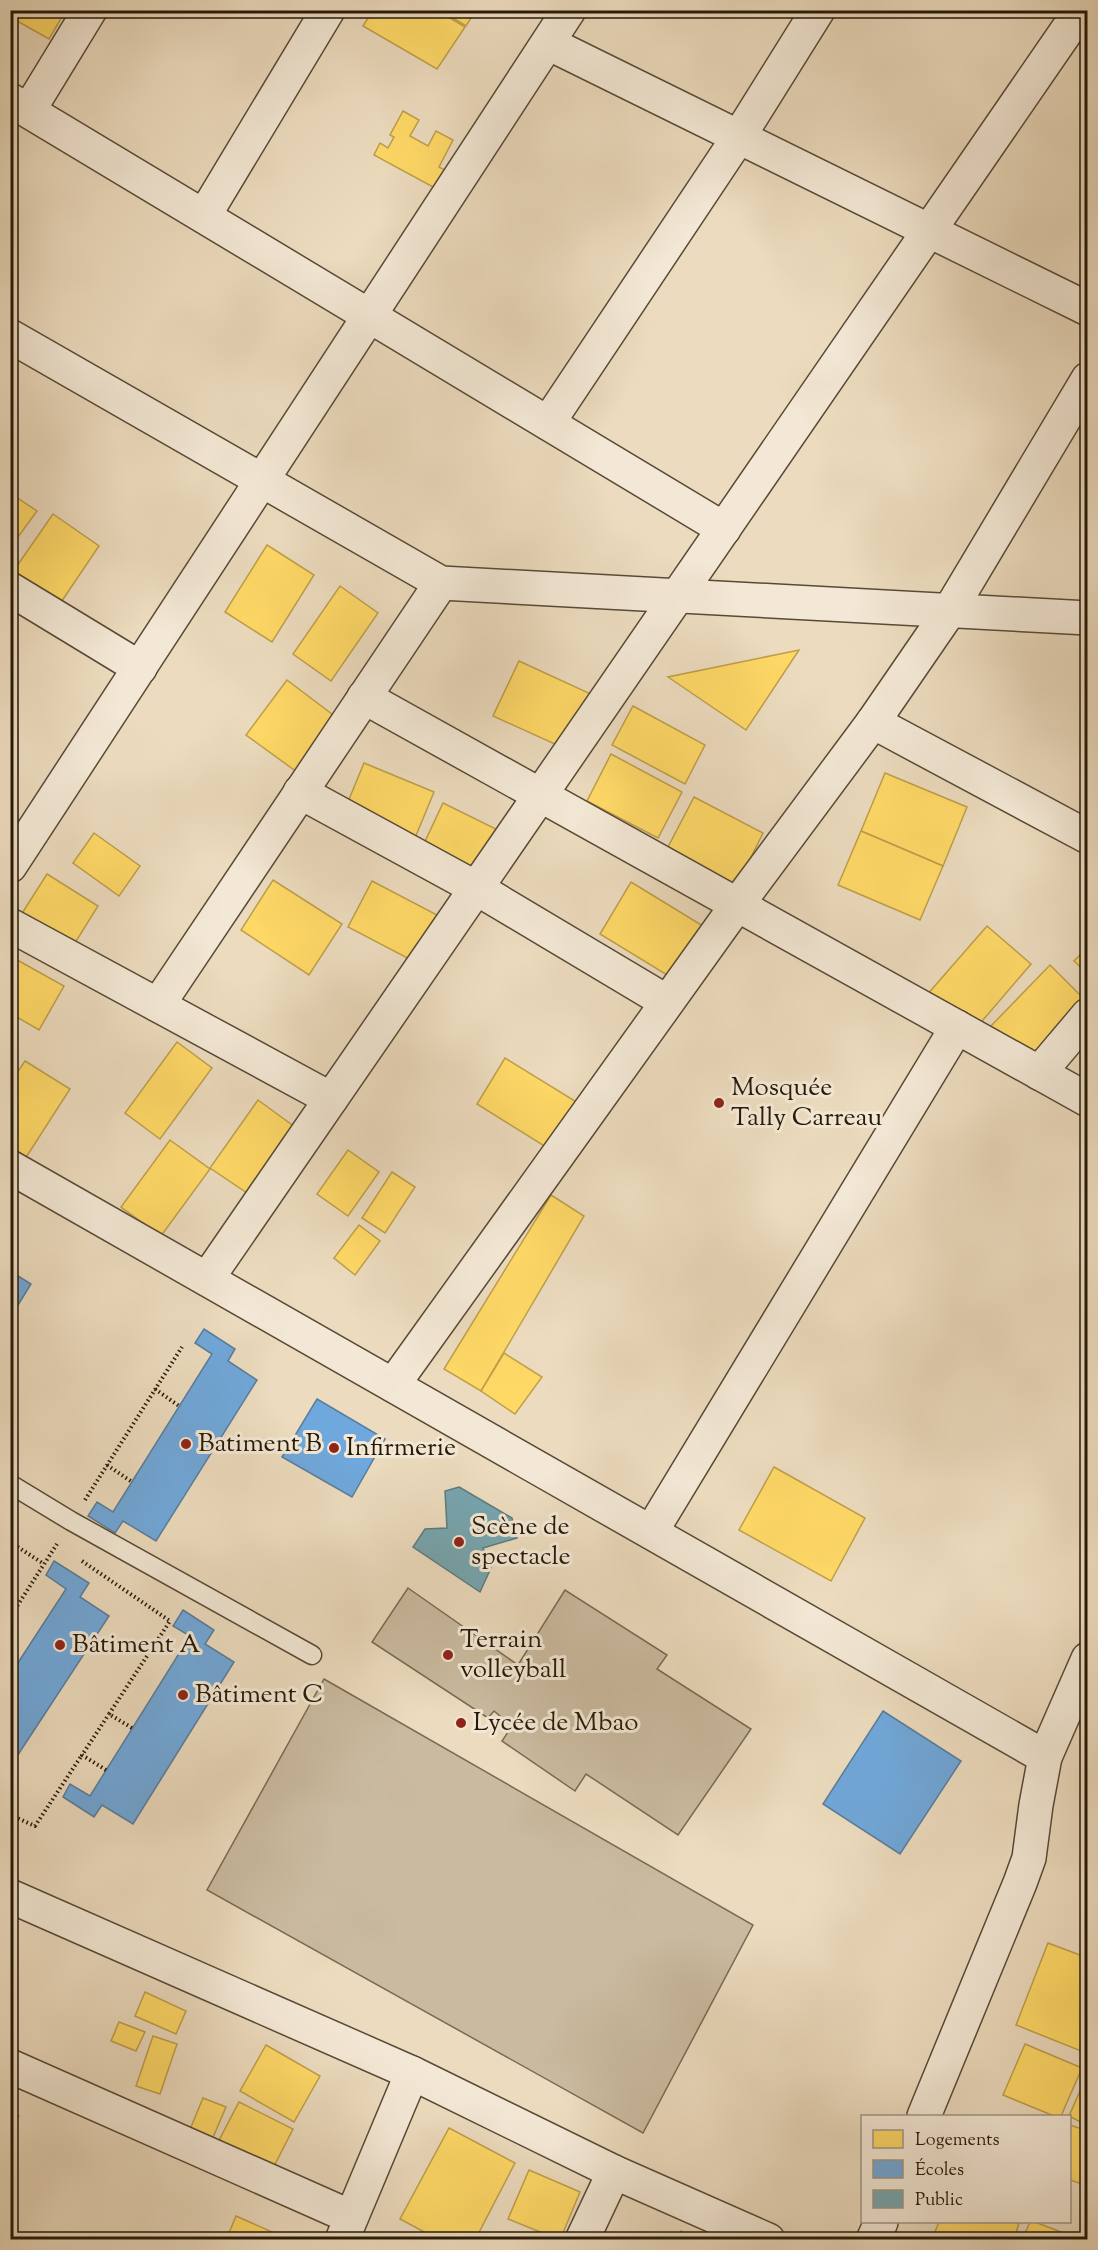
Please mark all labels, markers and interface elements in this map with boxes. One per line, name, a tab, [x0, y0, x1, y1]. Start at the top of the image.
place label: Mosquée Tally Carreau	[731, 1070, 882, 1137]
marker: Mosquée Tally Carreau	[712, 1096, 726, 1110]
place label: Batiment B	[198, 1426, 322, 1463]
place label: Infirmerie	[346, 1430, 456, 1467]
marker: Batiment B	[179, 1437, 193, 1451]
marker: Infirmerie	[327, 1441, 341, 1455]
place label: Scène de spectacle	[471, 1509, 571, 1576]
marker: Scène de spectacle	[452, 1535, 466, 1549]
place label: Terrain volleyball	[460, 1622, 566, 1689]
place label: Bâtiment A	[72, 1627, 200, 1664]
marker: Bâtiment A	[53, 1638, 67, 1652]
marker: Terrain volleyball	[441, 1648, 455, 1662]
place label: Bâtiment C	[195, 1677, 323, 1714]
marker: Bâtiment C	[176, 1688, 190, 1702]
place label: Lycée de Mbao	[473, 1705, 638, 1742]
marker: Lycée de Mbao	[454, 1716, 468, 1730]
legend	[861, 2115, 1071, 2223]
text: Logements	[915, 2128, 1000, 2154]
text: Écoles	[915, 2158, 964, 2184]
text: Public	[915, 2188, 963, 2214]

